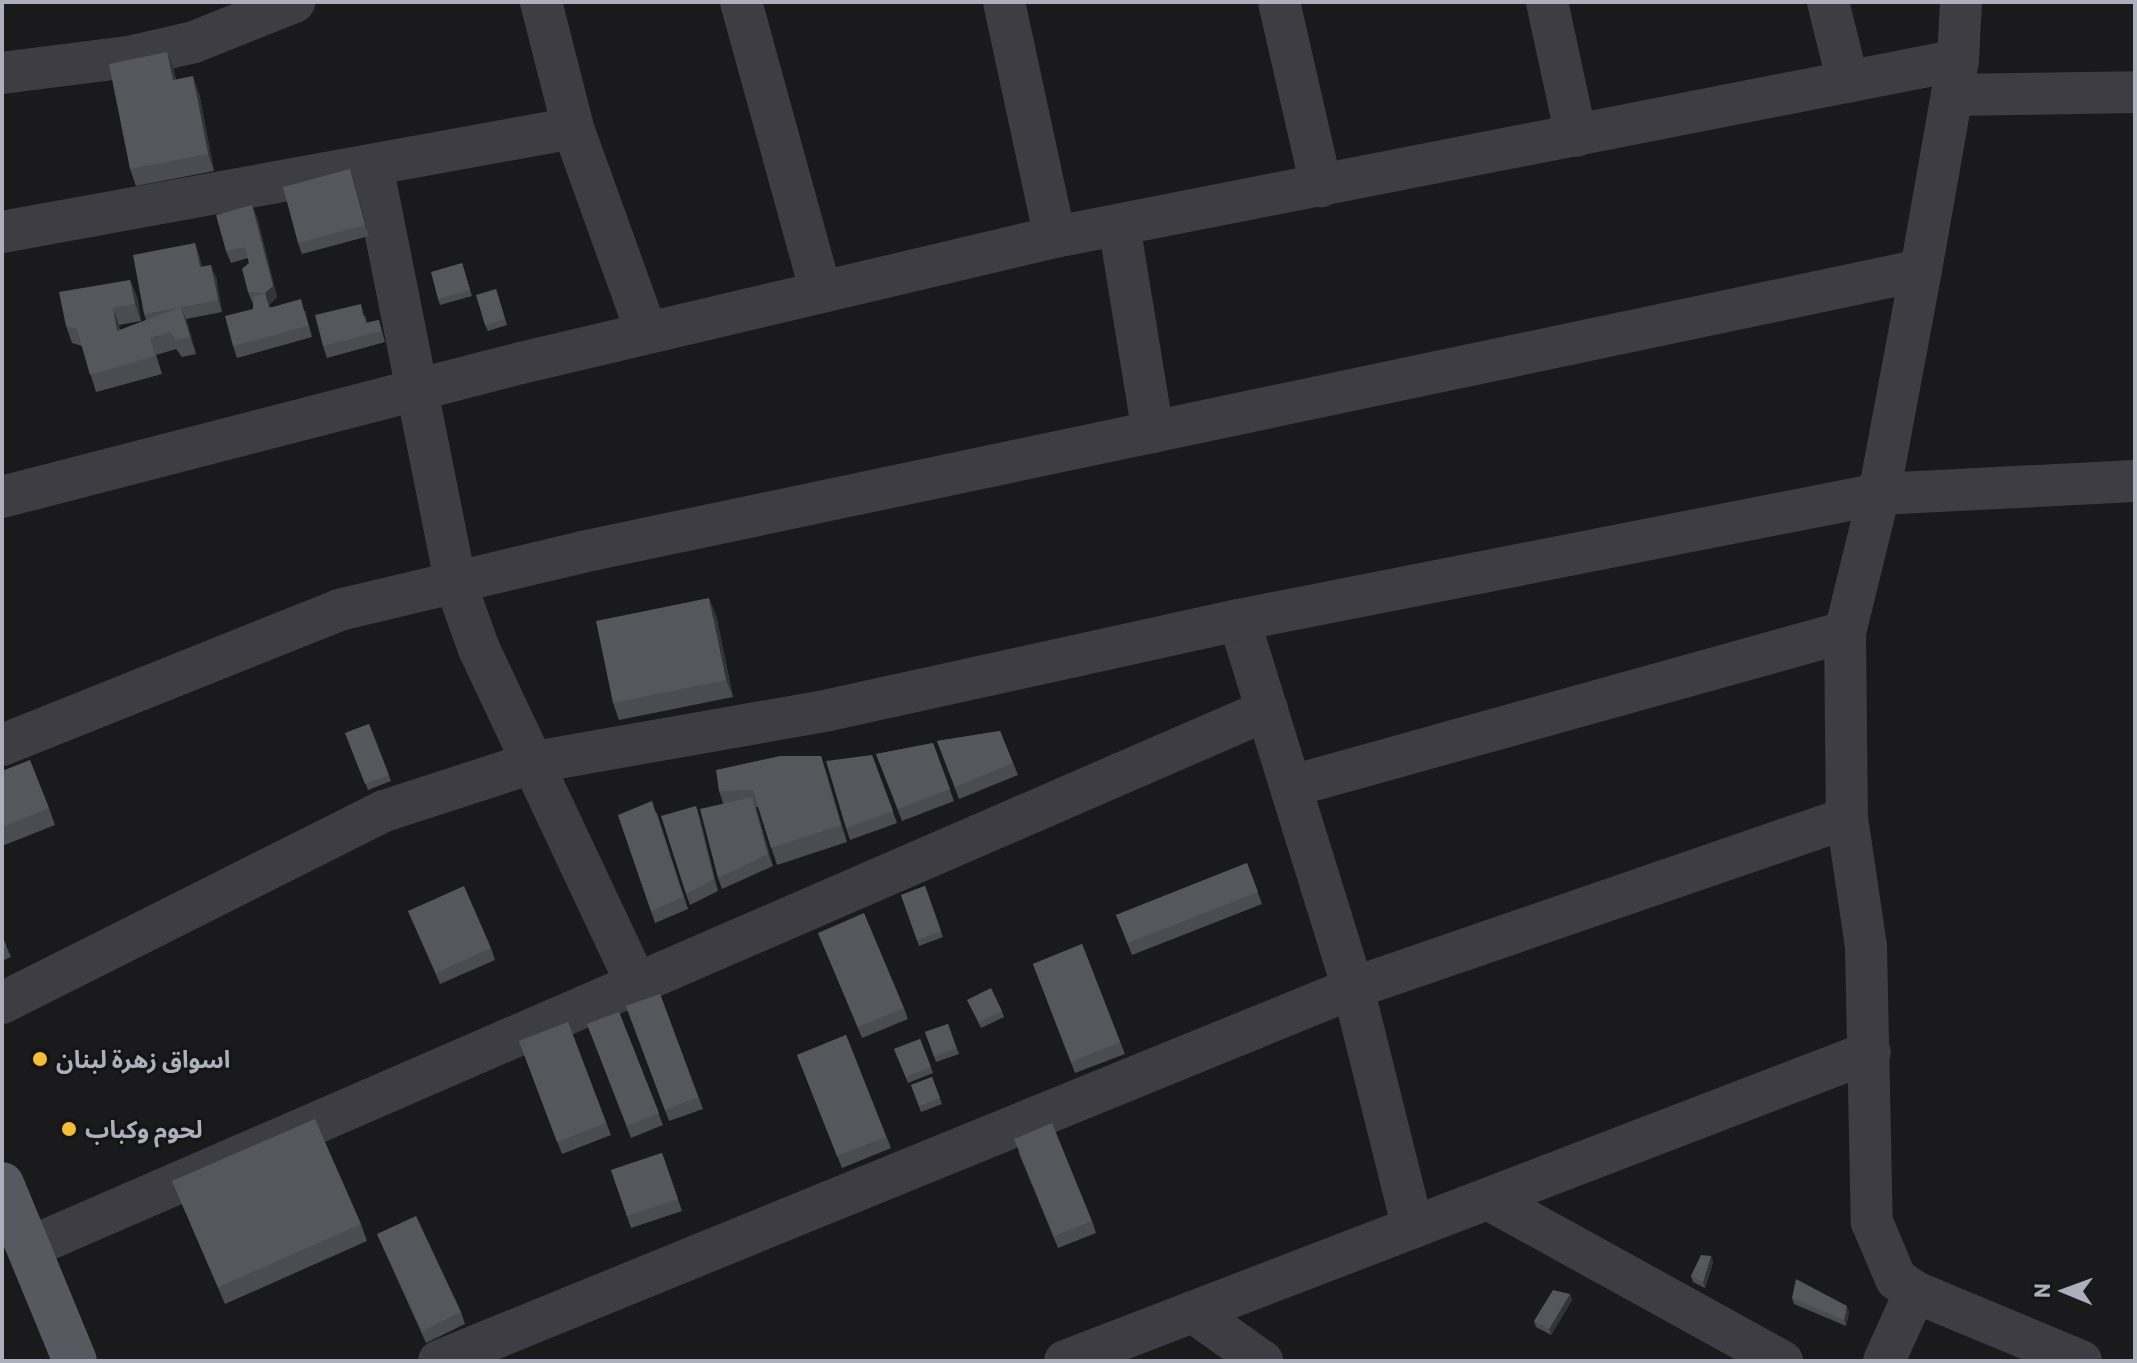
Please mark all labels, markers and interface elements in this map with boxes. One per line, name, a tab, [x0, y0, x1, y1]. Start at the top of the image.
place label: اسواق زهرة لبنان	[56, 1045, 230, 1073]
marker: اسواق زهرة لبنان	[31, 1050, 49, 1068]
place label: لحوم وكباب	[85, 1115, 203, 1143]
marker: لحوم وكباب	[60, 1120, 78, 1138]
north arrow	[2025, 1251, 2105, 1331]
text: N	[2028, 1283, 2054, 1298]

